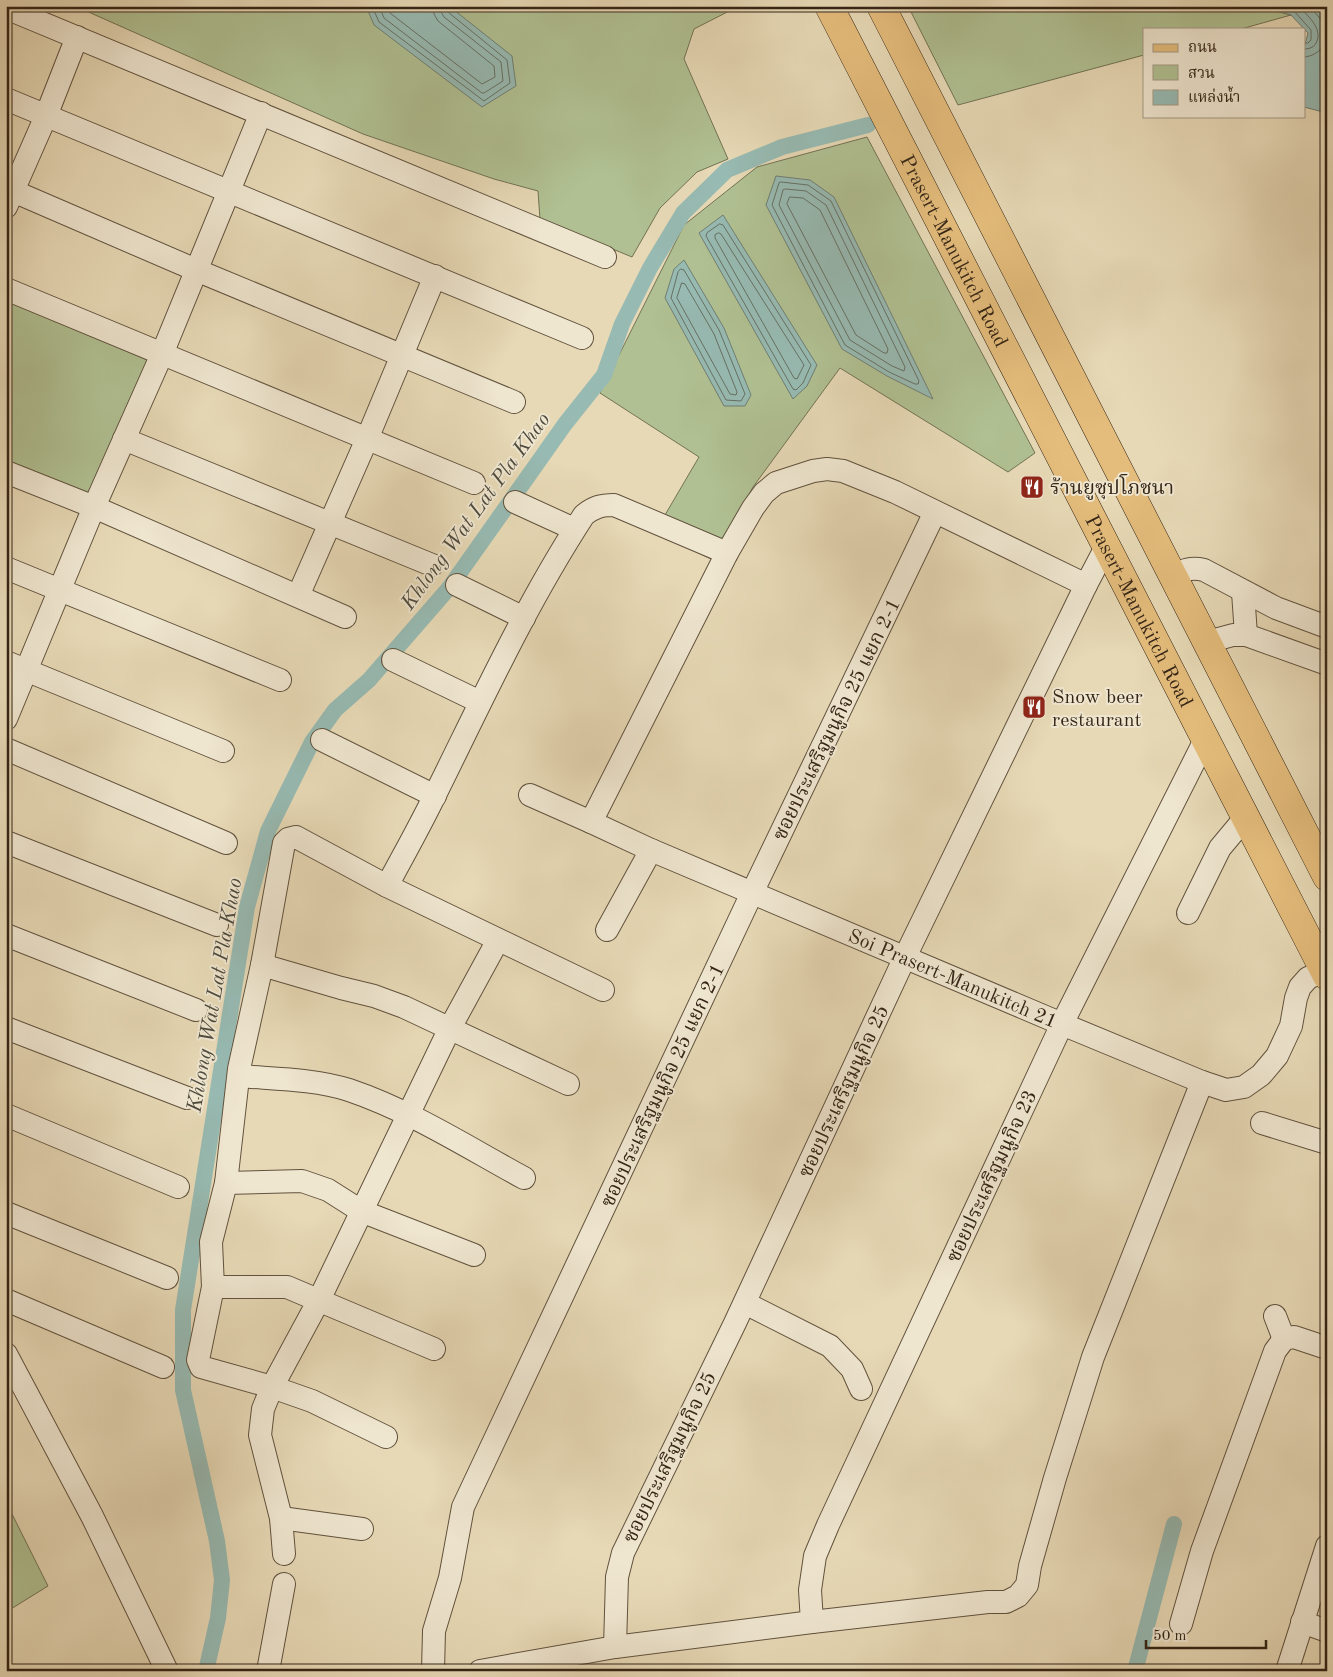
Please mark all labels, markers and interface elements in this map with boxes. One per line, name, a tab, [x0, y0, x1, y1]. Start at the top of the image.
legend	[1143, 28, 1306, 118]
text: ถนน	[1188, 41, 1217, 56]
text: สวน	[1188, 67, 1215, 82]
text: แหล่งน้ำ	[1188, 86, 1240, 106]
street label: Prasert-Manukitch Road	[895, 152, 1010, 351]
water label: Khlong Wat Lat Pla Khao	[397, 409, 555, 615]
place label: ร้านยูซุปโภชนา	[1050, 473, 1174, 500]
restaurant icon: ร้านยูซุปโภชนา	[1019, 474, 1045, 500]
street label: Prasert-Manukitch Road	[1080, 513, 1195, 711]
street label: ซอยประเสริฐมนูกิจ 25 แยก 2-1	[770, 596, 906, 844]
place label: Snow beer restaurant	[1052, 688, 1143, 731]
restaurant icon: Snow beer restaurant	[1021, 694, 1047, 720]
water label: Khlong Wat Lat Pla Khao	[184, 876, 246, 1115]
street label: Soi Prasert-Manukitch 21	[845, 927, 1060, 1033]
street label: ซอยประเสริฐมนูกิจ 25 แยก 2-1	[598, 961, 730, 1211]
street label: ซอยประเสริฐมนูกิจ 25	[796, 1003, 894, 1181]
street label: ซอยประเสริฐมนูกิจ 23	[944, 1088, 1042, 1266]
street label: ซอยประเสริฐมนูกิจ 25	[621, 1369, 722, 1547]
scale bar	[1146, 1617, 1266, 1649]
text: 50 m	[1153, 1629, 1187, 1644]

